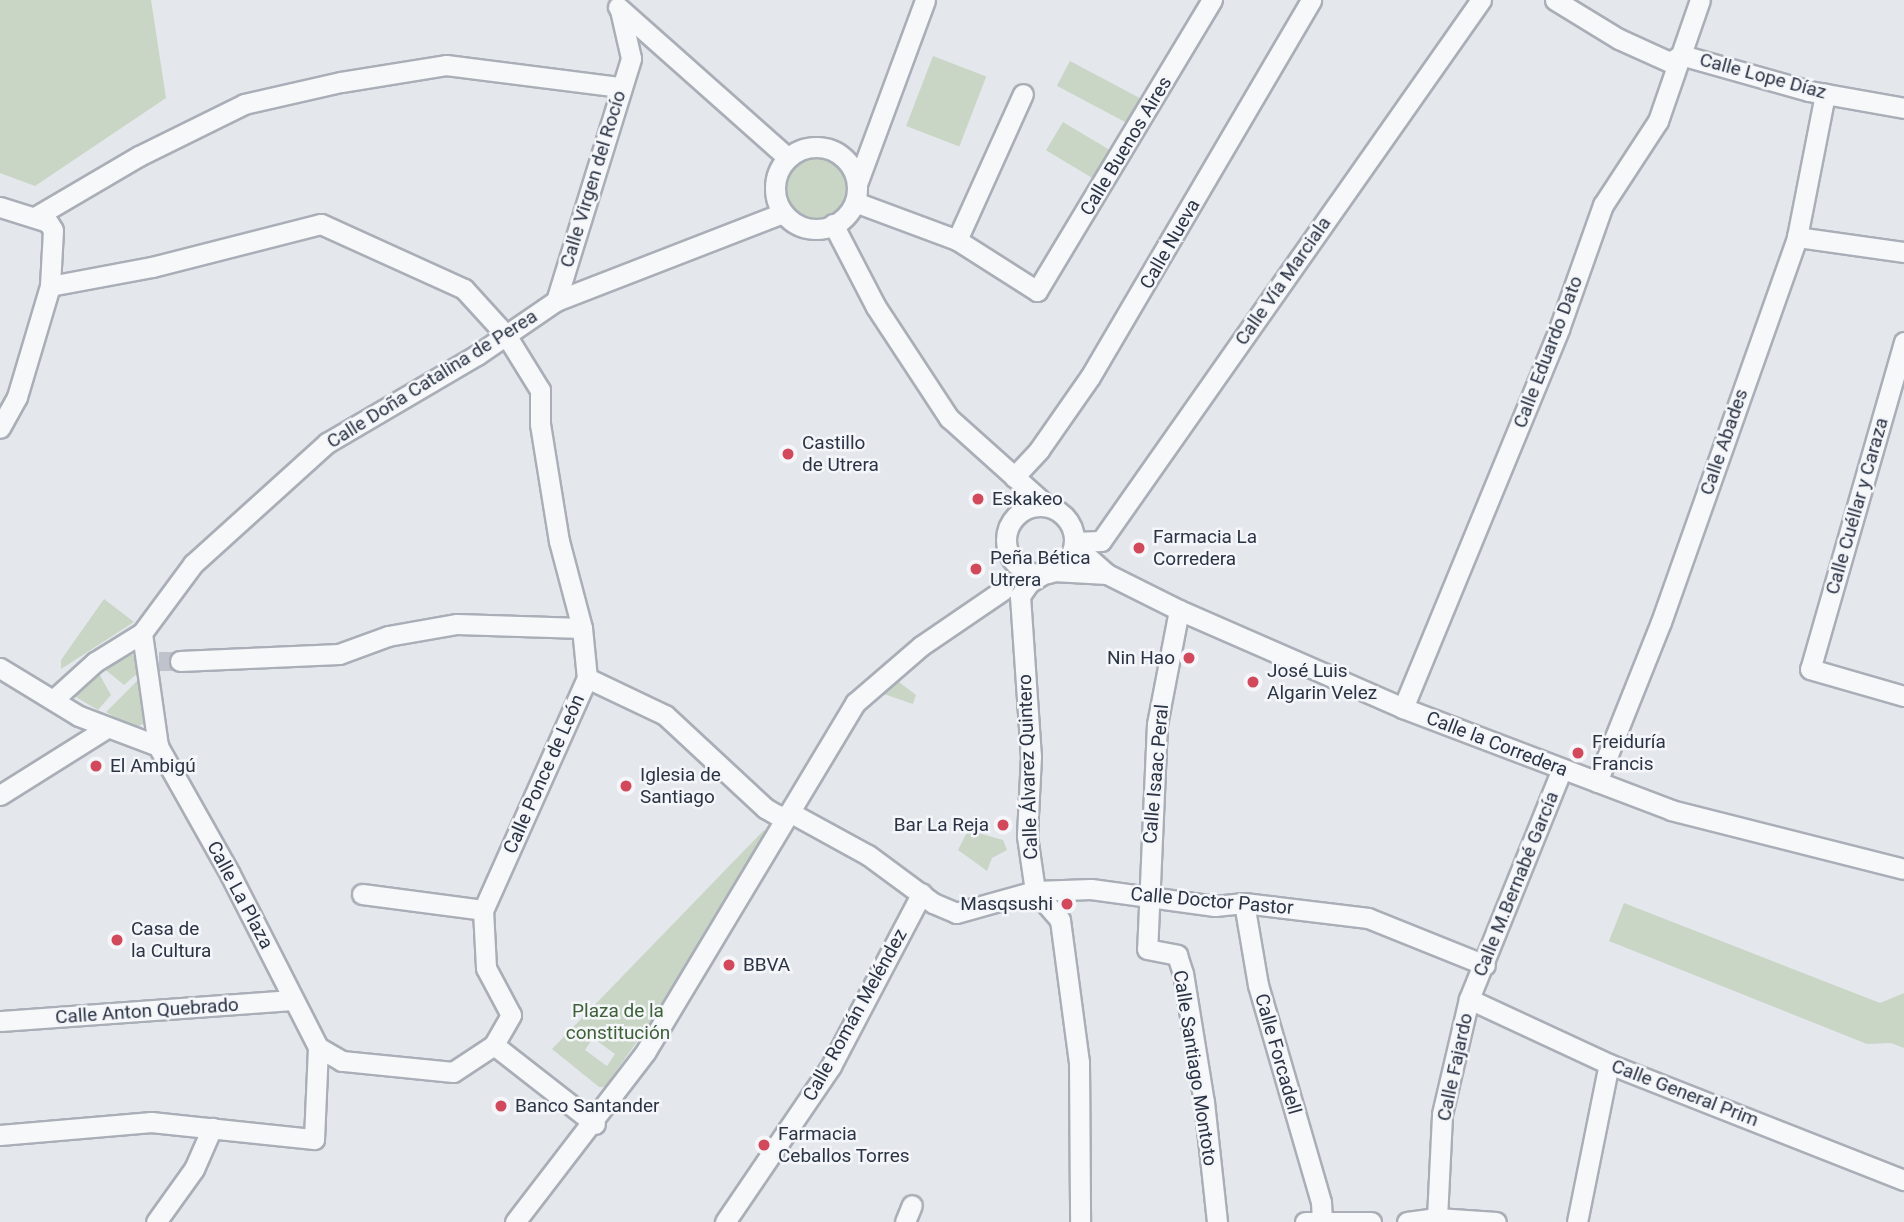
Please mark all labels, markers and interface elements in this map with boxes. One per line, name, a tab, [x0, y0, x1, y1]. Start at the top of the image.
street label: Calle Lope Díaz	[1697, 48, 1829, 104]
street label: Calle Buenos Aires	[1076, 72, 1176, 220]
street label: Calle Virgen del Rocío	[555, 88, 631, 270]
street label: Calle Nueva	[1135, 195, 1205, 293]
street label: Calle Vía Marciala	[1230, 212, 1336, 350]
street label: Calle Eduardo Dato	[1508, 273, 1588, 431]
street label: Calle Doña Catalina de Perea	[323, 305, 541, 453]
street label: Calle Abades	[1695, 386, 1753, 498]
street label: Calle Cuéllar y Caraza	[1821, 415, 1893, 597]
place label: Castillo de Utrera	[802, 432, 879, 476]
marker: Castillo de Utrera	[780, 446, 796, 462]
place label: Eskakeo	[992, 488, 1063, 510]
marker: Eskakeo	[970, 491, 986, 507]
place label: Farmacia La Corredera	[1153, 526, 1257, 570]
marker: Farmacia La Corredera	[1131, 540, 1147, 556]
place label: Peña Bética Utrera	[990, 547, 1091, 591]
marker: Peña Bética Utrera	[968, 561, 984, 577]
place label: Nin Hao	[1107, 647, 1175, 669]
marker: Nin Hao	[1181, 650, 1197, 666]
place label: José Luis Algarin Velez	[1267, 660, 1377, 704]
street label: Calle Álvarez Quintero	[1013, 674, 1043, 860]
marker: José Luis Algarin Velez	[1245, 674, 1261, 690]
street label: Calle Ponce de León	[499, 691, 589, 857]
street label: Calle Isaac Peral	[1139, 703, 1173, 845]
street label: Calle la Corredera	[1423, 707, 1571, 781]
place label: Freiduría Francis	[1592, 731, 1666, 775]
marker: Freiduría Francis	[1570, 745, 1586, 761]
place label: El Ambigú	[110, 755, 196, 777]
marker: El Ambigú	[88, 758, 104, 774]
place label: Iglesia de Santiago	[640, 764, 721, 808]
marker: Iglesia de Santiago	[618, 778, 634, 794]
street label: Calle M.Bernabé García	[1468, 788, 1564, 980]
place label: Bar La Reja	[894, 814, 989, 836]
marker: Bar La Reja	[995, 817, 1011, 833]
street label: Calle La Plaza	[202, 837, 278, 953]
street label: Calle Doctor Pastor	[1130, 883, 1294, 919]
place label: Masqsushi	[960, 893, 1053, 915]
marker: Masqsushi	[1059, 896, 1075, 912]
place label: Casa de la Cultura	[131, 918, 211, 962]
street label: Calle Román Meléndez	[798, 925, 912, 1105]
marker: Casa de la Cultura	[109, 932, 125, 948]
place label: BBVA	[743, 954, 790, 976]
marker: BBVA	[721, 957, 737, 973]
street label: Calle Santiago Montoto	[1168, 968, 1222, 1168]
street label: Calle Forcadell	[1250, 991, 1306, 1117]
street label: Calle Anton Quebrado	[54, 993, 240, 1029]
park label: Plaza de la constitución	[566, 1000, 670, 1044]
street label: Calle Fajardo	[1432, 1011, 1478, 1123]
street label: Calle General Prim	[1608, 1054, 1762, 1132]
place label: Banco Santander	[515, 1095, 660, 1117]
marker: Banco Santander	[493, 1098, 509, 1114]
place label: Farmacia Ceballos Torres	[778, 1123, 910, 1167]
marker: Farmacia Ceballos Torres	[756, 1137, 772, 1153]

